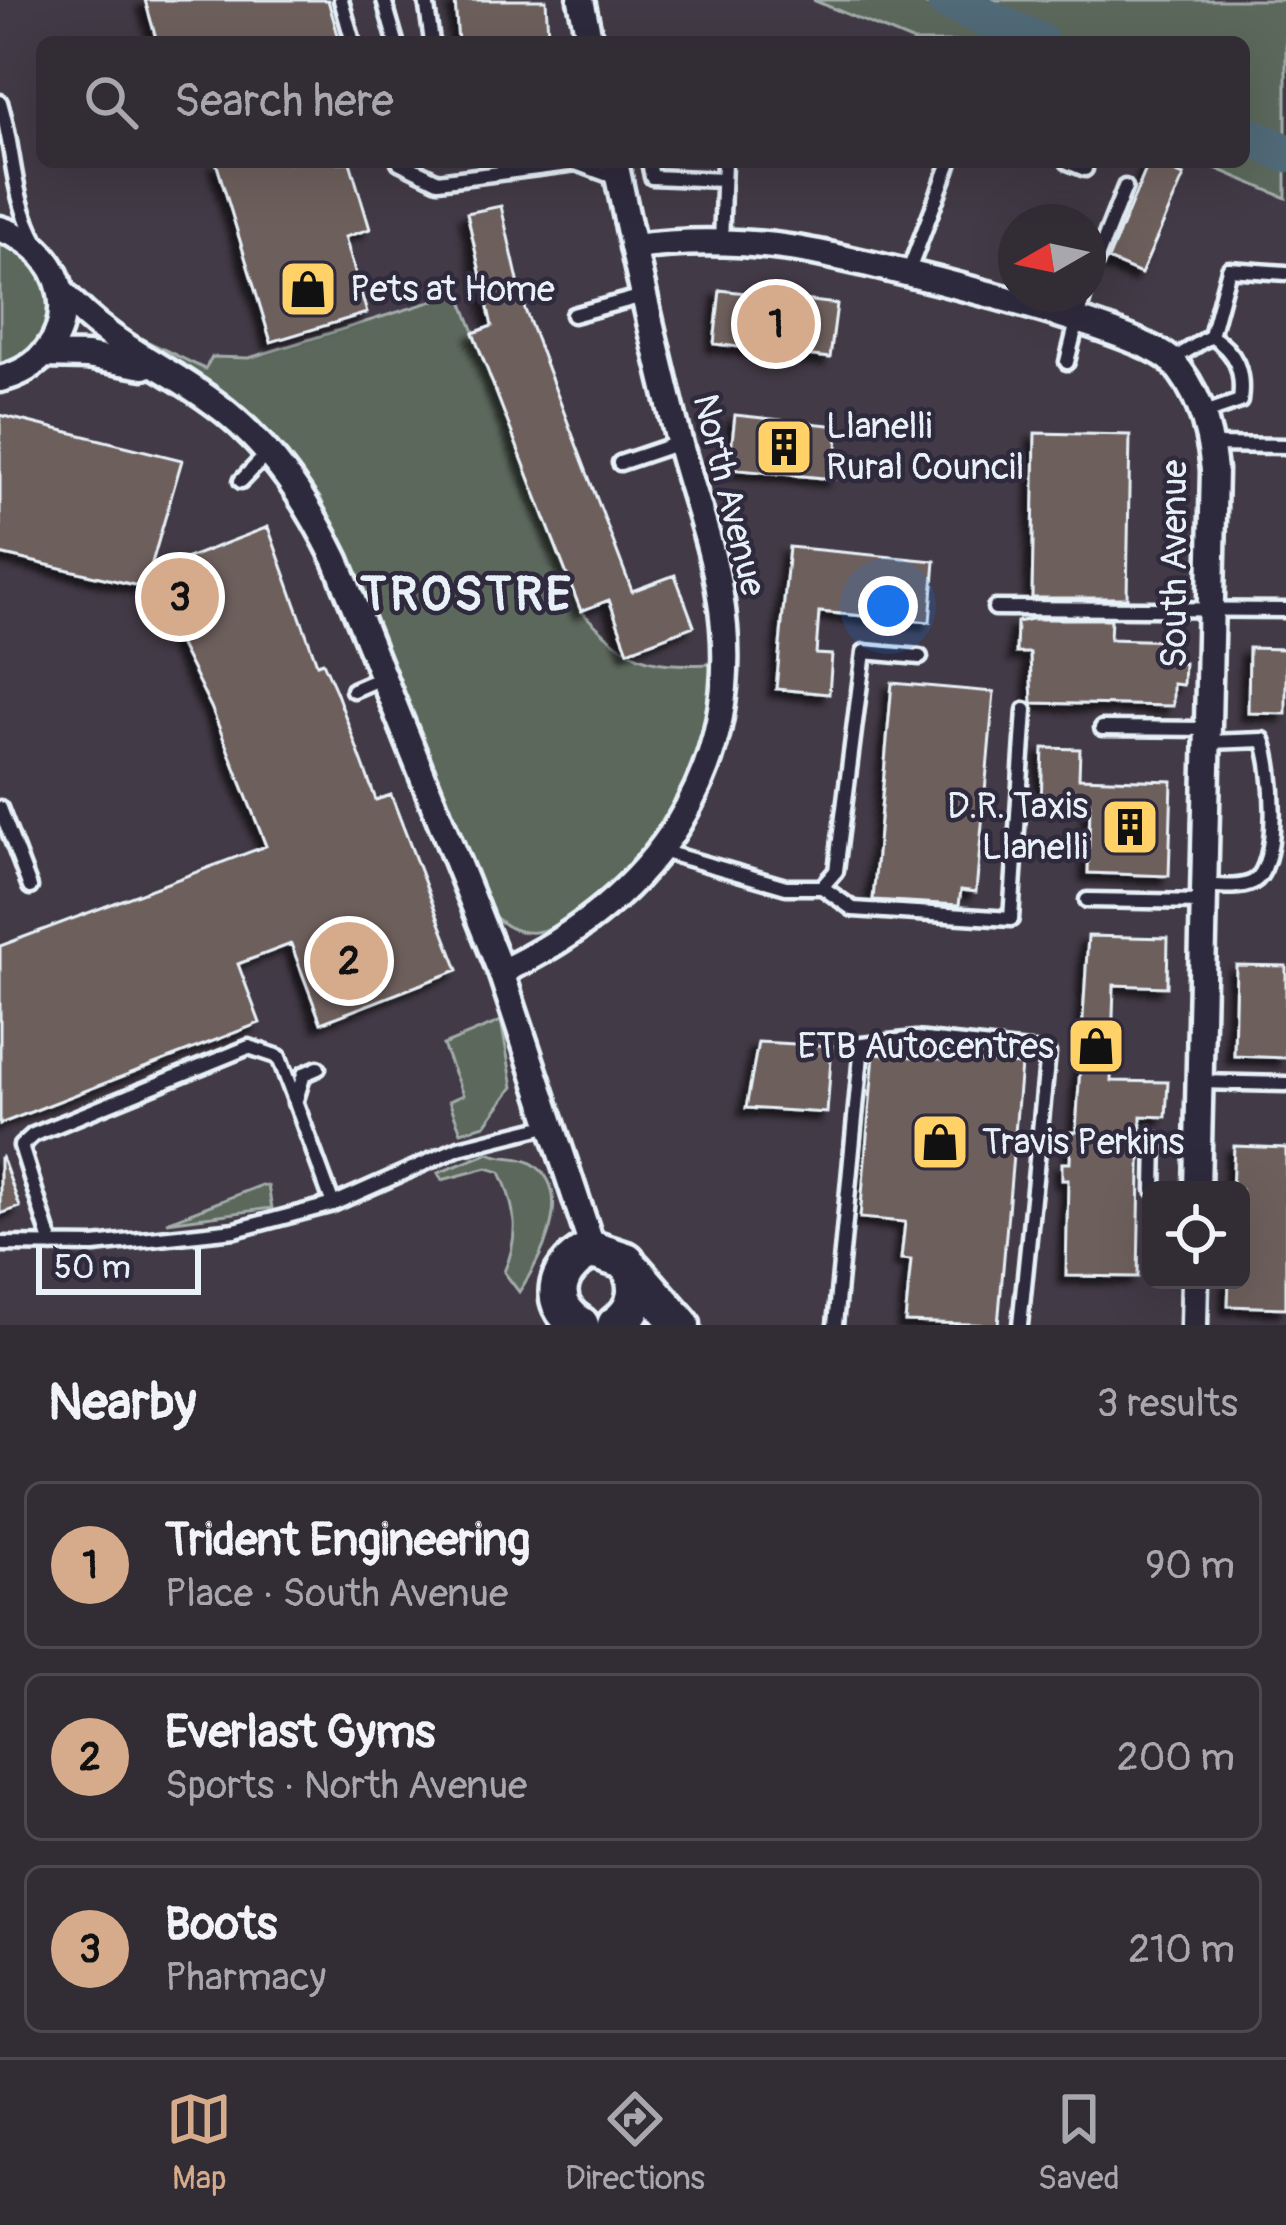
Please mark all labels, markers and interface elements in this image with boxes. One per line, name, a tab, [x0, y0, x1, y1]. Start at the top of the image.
search box	[36, 36, 1250, 168]
icon: search	[78, 69, 144, 135]
text: Search here	[174, 74, 394, 130]
north arrow	[998, 204, 1106, 312]
shop icon: Pets at Home	[277, 258, 339, 320]
place label: Pets at Home	[350, 267, 555, 312]
pin: 1	[737, 279, 815, 369]
street label: North Avenue	[682, 389, 776, 601]
place label: Llanelli Rural Council	[826, 404, 1024, 490]
building icon: Llanelli Rural Council	[753, 416, 815, 478]
street label: South Avenue	[1152, 460, 1197, 668]
pin: 3	[141, 552, 219, 642]
district label: TROSTRE	[360, 565, 574, 625]
your location	[858, 576, 918, 636]
place label: D.R. Taxis Llanelli	[947, 784, 1088, 870]
building icon: D.R. Taxis Llanelli	[1099, 796, 1161, 858]
pin: 2	[310, 916, 388, 1006]
shop icon: ETB Autocentres	[1065, 1015, 1127, 1077]
place label: ETB Autocentres	[797, 1024, 1054, 1069]
shop icon: Travis Perkins	[909, 1111, 971, 1173]
place label: Travis Perkins	[982, 1120, 1184, 1165]
map controls	[1142, 1181, 1250, 1289]
button: locate	[1142, 1181, 1250, 1289]
scale bar	[36, 1241, 201, 1294]
text: 50 m	[54, 1247, 131, 1288]
text: Nearby	[48, 1371, 196, 1435]
text: 3 results	[1097, 1379, 1238, 1428]
text: Trident Engineering	[165, 1513, 530, 1569]
text: 1	[82, 1541, 98, 1590]
text: 90 m	[1145, 1541, 1235, 1590]
text: Place · South Avenue	[165, 1569, 508, 1618]
text: Everlast Gyms	[165, 1705, 435, 1761]
text: 2	[79, 1733, 101, 1782]
text: 200 m	[1117, 1733, 1235, 1782]
text: Sports · North Avenue	[165, 1761, 527, 1810]
text: Boots	[165, 1897, 277, 1953]
text: 3	[79, 1925, 101, 1974]
text: 210 m	[1128, 1925, 1235, 1974]
text: Pharmacy	[165, 1953, 326, 2002]
tab: Map	[166, 2086, 232, 2199]
tab: Directions	[565, 2086, 705, 2199]
tab: Saved	[1038, 2086, 1120, 2199]

